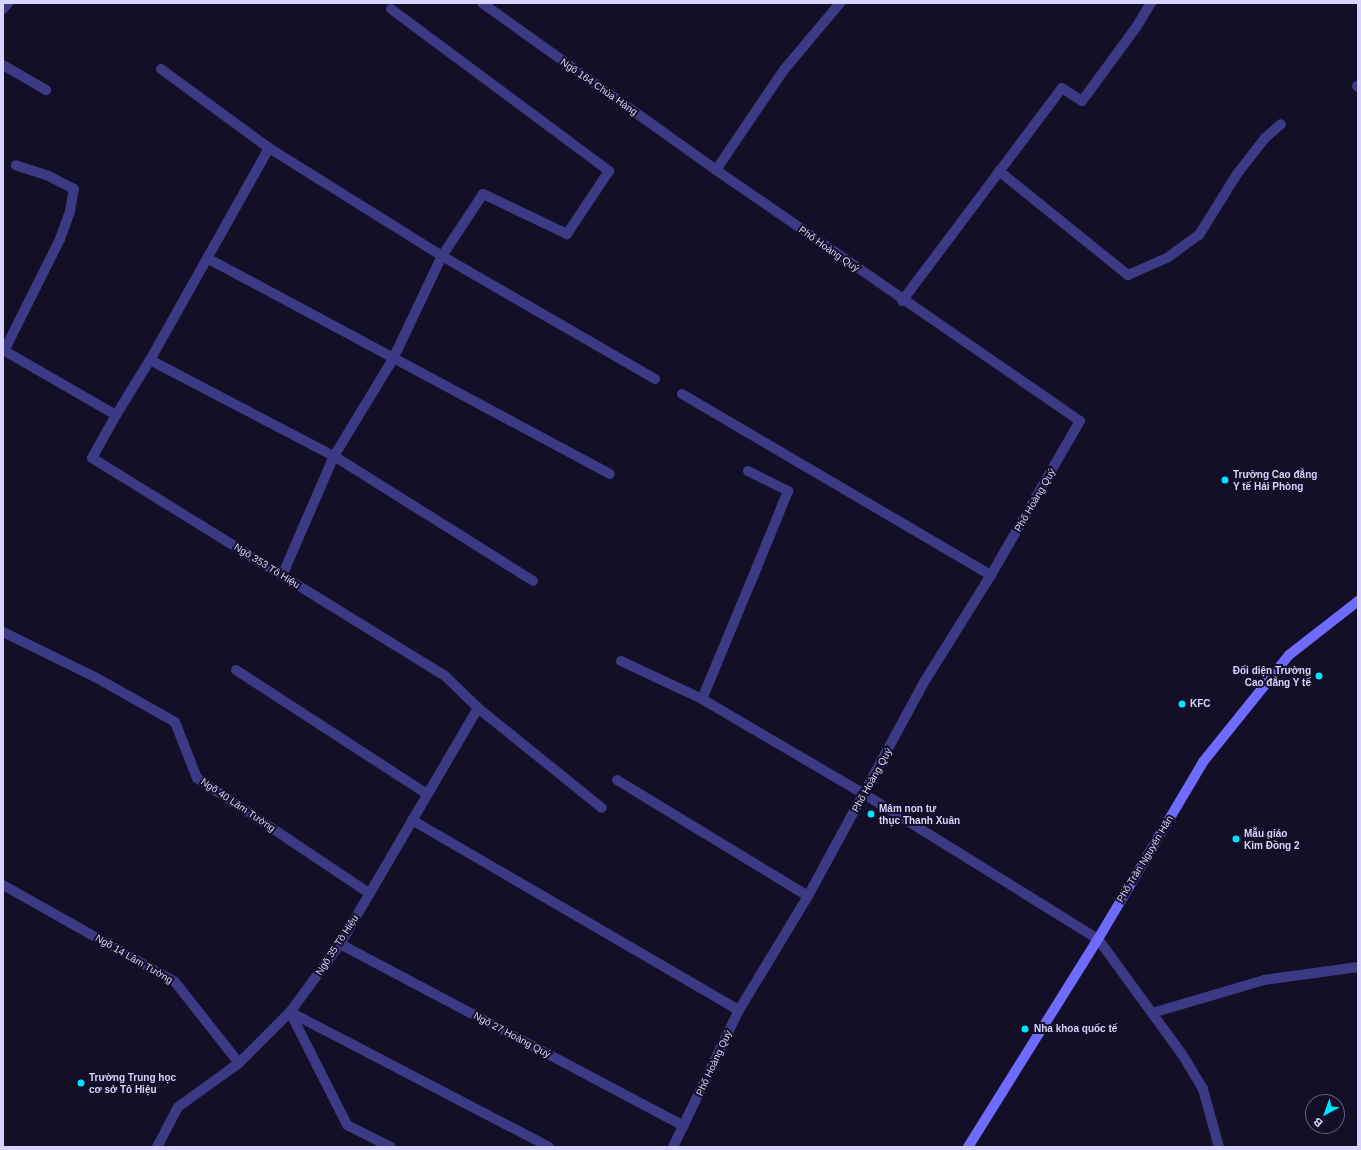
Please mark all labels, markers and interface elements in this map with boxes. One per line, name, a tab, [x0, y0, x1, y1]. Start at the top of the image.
street label: Ngõ 164 Chùa Hàng	[558, 56, 640, 118]
street label: Phố Hoàng Quý	[796, 224, 862, 274]
street label: Phố Hoàng Quý	[1012, 466, 1058, 534]
place label: Trường Cao đẳng Y tế Hải Phòng	[1233, 468, 1317, 492]
marker: Trường Cao đẳng Y tế Hải Phòng	[1220, 475, 1230, 485]
street label: Ngõ 353 Tô Hiệu	[232, 541, 302, 591]
place label: Đối diện Trường Cao đẳng Y tế	[1233, 664, 1311, 688]
marker: Đối diện Trường Cao đẳng Y tế	[1314, 671, 1324, 681]
place label: KFC	[1190, 698, 1211, 710]
marker: KFC	[1177, 699, 1187, 709]
street label: Phố Hoàng Quý	[850, 746, 894, 814]
street label: Ngõ 40 Lâm Tường	[198, 775, 278, 835]
place label: Mâm non tư thục Thanh Xuân	[879, 802, 960, 826]
marker: Mâm non tư thục Thanh Xuân	[866, 809, 876, 819]
street label: Phố Trần Nguyên Hãn	[1114, 813, 1176, 905]
place label: Mẫu giáo Kim Đồng 2	[1244, 827, 1300, 850]
marker: Mẫu giáo Kim Đồng 2	[1231, 834, 1241, 844]
street label: Ngõ 35 Tô Hiệu	[313, 912, 361, 978]
street label: Ngõ 14 Lâm Tường	[93, 932, 175, 986]
street label: Ngõ 27 Hoàng Quý	[471, 1010, 553, 1060]
marker: Nha khoa quốc tế	[1019, 1023, 1031, 1035]
place label: Nha khoa quốc tế	[1034, 1023, 1117, 1035]
street label: Phố Hoàng Quý	[694, 1028, 734, 1098]
place label: Trường Trung học cơ sở Tô Hiệu	[89, 1071, 176, 1094]
marker: Trường Trung học cơ sở Tô Hiệu	[76, 1078, 86, 1088]
north arrow	[1305, 1094, 1345, 1134]
text: B	[1311, 1115, 1325, 1129]

